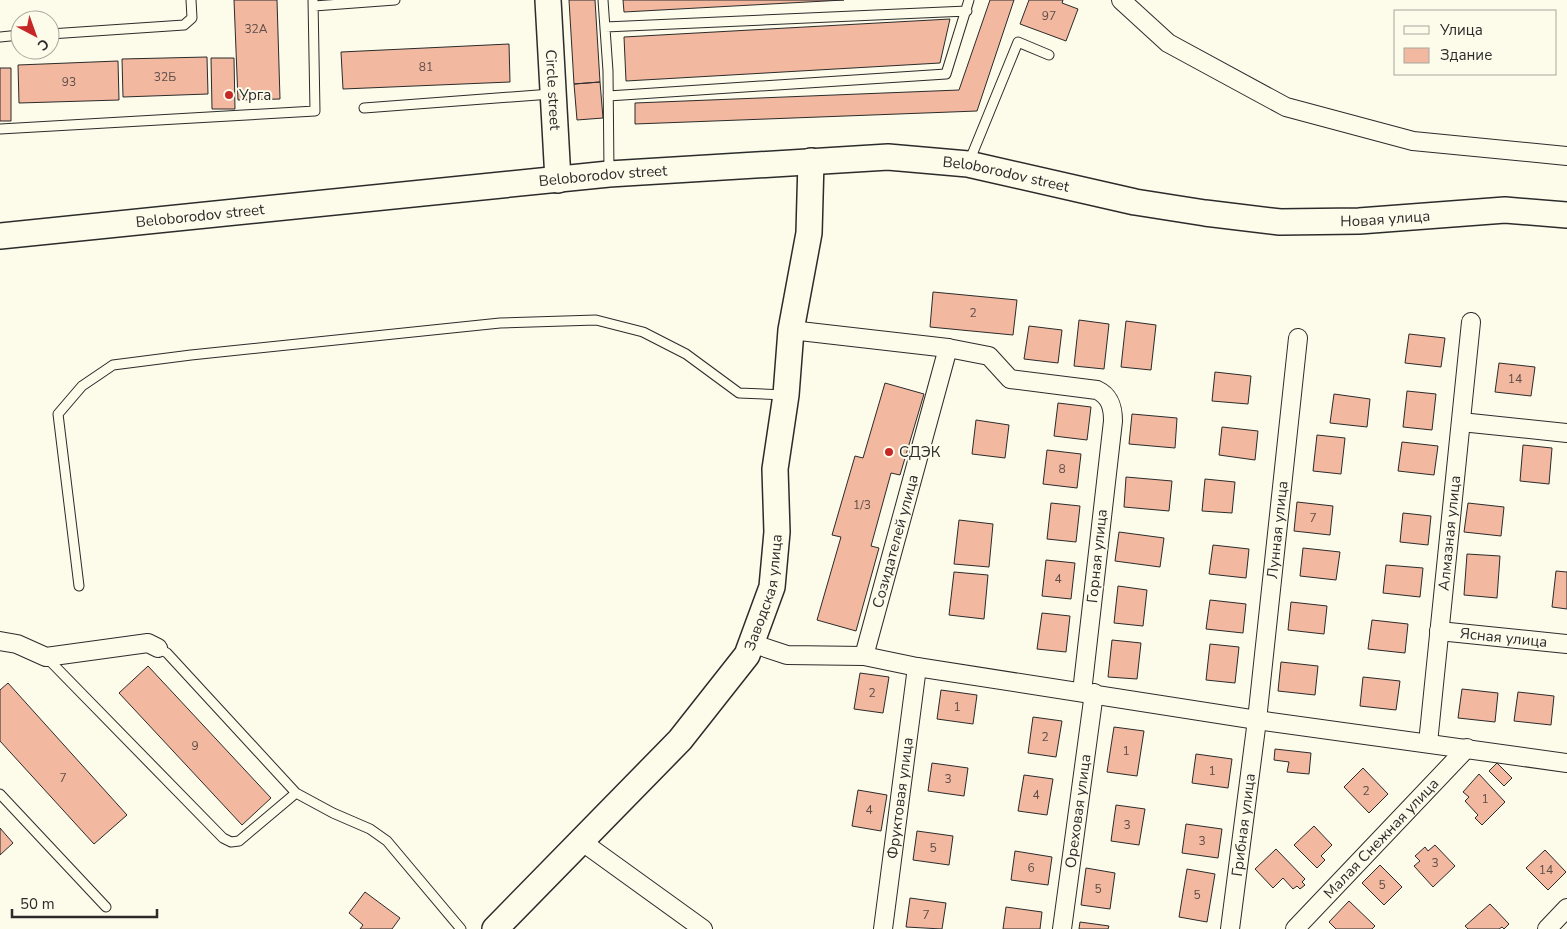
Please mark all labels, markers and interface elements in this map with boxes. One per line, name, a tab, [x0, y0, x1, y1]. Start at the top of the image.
house number: 97	[1042, 8, 1056, 24]
north arrow	[10, 10, 60, 60]
legend	[1394, 10, 1557, 75]
text: Улица	[1439, 20, 1483, 40]
house number: 32А	[244, 21, 268, 37]
text: С	[33, 34, 53, 55]
text: Здание	[1440, 45, 1492, 65]
street label: Circle street	[541, 49, 565, 132]
house number: 81	[419, 59, 433, 75]
house number: 32Б	[154, 69, 176, 85]
house number: 93	[62, 74, 76, 90]
place label: Урга	[238, 85, 271, 105]
marker: Урга	[223, 89, 235, 101]
street label: Beloborodov street	[942, 152, 1072, 197]
street label: Beloborodov street	[538, 160, 669, 191]
street label: Beloborodov street	[135, 199, 266, 232]
street label: Новая улица	[1340, 206, 1431, 231]
house number: 2	[969, 305, 977, 321]
house number: 14	[1508, 371, 1522, 387]
place label: СДЭК	[899, 442, 941, 462]
marker: СДЭК	[883, 446, 895, 458]
house number: 8	[1058, 461, 1066, 477]
street label: Созидателей улица	[868, 472, 923, 610]
street label: Алмазная улица	[1434, 474, 1465, 592]
street label: Лунная улица	[1262, 480, 1293, 580]
house number: 1/3	[853, 497, 871, 513]
street label: Горная улица	[1082, 508, 1112, 604]
house number: 7	[1309, 510, 1317, 526]
street label: Заводская улица	[739, 533, 787, 654]
house number: 4	[1054, 571, 1062, 587]
street label: Ясная улица	[1459, 623, 1548, 652]
house number: 2	[868, 685, 876, 701]
house number: 1	[953, 699, 961, 715]
house number: 2	[1041, 729, 1049, 745]
street label: Фруктовая улица	[882, 736, 918, 860]
house number: 9	[191, 738, 199, 754]
house number: 1	[1122, 743, 1130, 759]
street label: Ореховая улица	[1060, 753, 1096, 869]
house number: 1	[1208, 763, 1216, 779]
house number: 7	[59, 770, 67, 786]
house number: 3	[944, 771, 952, 787]
street label: Грибная улица	[1227, 772, 1260, 878]
street label: Малая Снежная улица	[1319, 774, 1443, 903]
house number: 2	[1362, 783, 1370, 799]
house number: 4	[1032, 787, 1040, 803]
house number: 1	[1481, 791, 1489, 807]
house number: 4	[865, 802, 873, 818]
house number: 3	[1123, 817, 1131, 833]
house number: 3	[1198, 833, 1206, 849]
house number: 5	[929, 840, 937, 856]
house number: 3	[1431, 855, 1439, 871]
house number: 6	[1027, 860, 1035, 876]
house number: 14	[1539, 862, 1553, 878]
house number: 5	[1378, 877, 1386, 893]
house number: 5	[1094, 881, 1102, 897]
scale bar	[12, 886, 158, 918]
house number: 5	[1193, 887, 1201, 903]
text: 50 m	[20, 894, 55, 914]
house number: 7	[922, 907, 930, 923]

